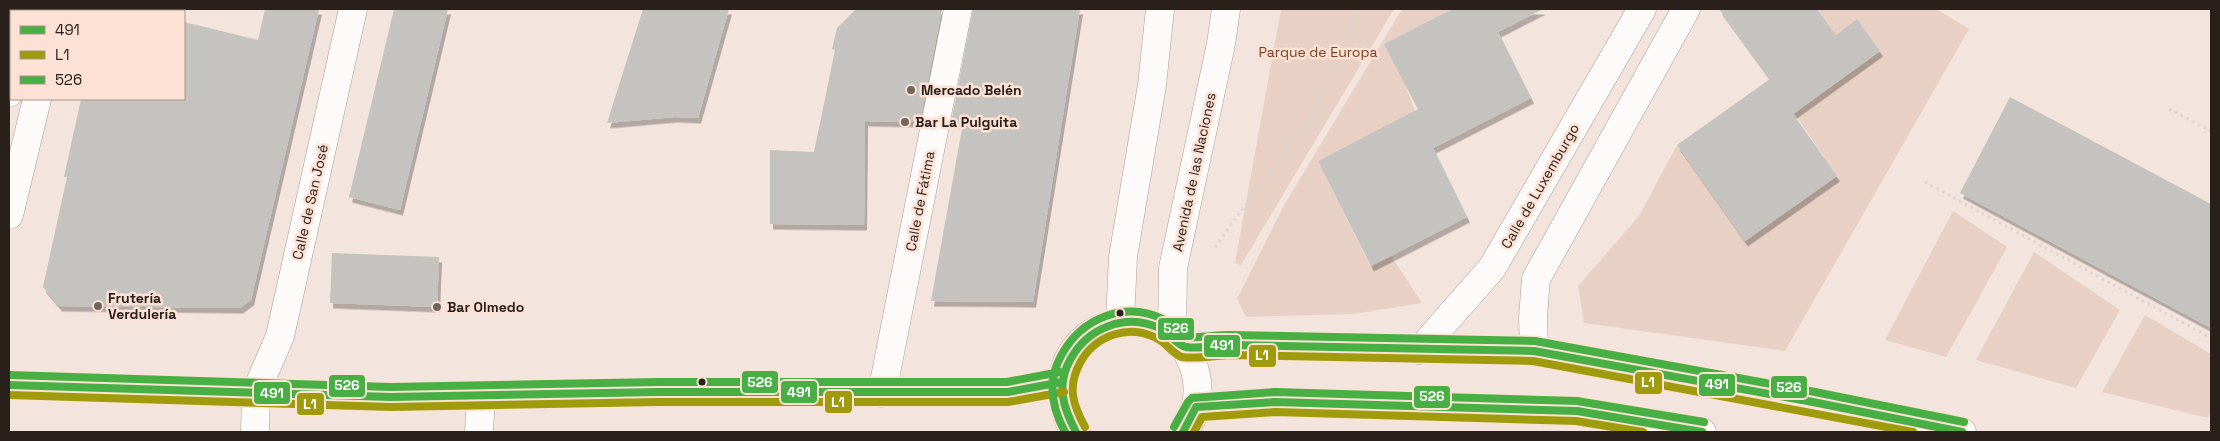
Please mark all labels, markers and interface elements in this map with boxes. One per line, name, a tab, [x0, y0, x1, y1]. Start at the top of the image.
legend	[10, 10, 185, 100]
text: 491	[55, 20, 80, 39]
park label: Parque de Europa	[1259, 43, 1377, 61]
text: L1	[55, 45, 69, 64]
text: 526	[55, 70, 82, 89]
place label: Mercado Belén	[921, 81, 1022, 99]
marker: Mercado Belén	[905, 84, 917, 96]
street label: Avenida de las Naciones	[1168, 91, 1220, 253]
place label: Bar La Pulguita	[915, 113, 1017, 131]
marker: Bar La Pulguita	[899, 116, 911, 128]
street label: Calle de Luxemburgo	[1497, 120, 1583, 252]
street label: Calle de San José	[288, 143, 332, 261]
street label: Calle de Fátima	[901, 149, 939, 253]
place label: Frutería Verdulería	[108, 289, 176, 323]
place label: Bar Olmedo	[447, 298, 524, 316]
marker: Frutería Verdulería	[92, 300, 104, 312]
marker: Bar Olmedo	[431, 301, 443, 313]
unlabelled marker	[1115, 308, 1125, 318]
line badge: 526	[1157, 317, 1195, 341]
text: 526	[1163, 319, 1189, 337]
line badge: 491	[1203, 334, 1241, 358]
text: 491	[1210, 336, 1234, 354]
line badge: L1	[1248, 344, 1277, 368]
text: L1	[1255, 346, 1269, 364]
line badge: 526	[741, 370, 779, 394]
line badge: L1	[1634, 371, 1663, 395]
text: 526	[747, 373, 773, 391]
text: L1	[1641, 373, 1655, 391]
line badge: 491	[1698, 373, 1736, 397]
line badge: 526	[328, 374, 366, 398]
text: 491	[1705, 375, 1729, 393]
line badge: 526	[1770, 375, 1808, 399]
text: 526	[334, 376, 360, 394]
unlabelled marker	[697, 377, 707, 387]
text: 526	[1776, 378, 1802, 396]
line badge: 491	[780, 380, 818, 404]
line badge: 491	[253, 381, 291, 405]
text: 491	[787, 383, 811, 401]
text: 491	[260, 384, 284, 402]
line badge: 526	[1413, 385, 1451, 409]
text: 526	[1419, 387, 1445, 405]
line badge: L1	[824, 390, 853, 414]
line badge: L1	[296, 392, 325, 416]
text: L1	[831, 393, 845, 411]
text: L1	[303, 395, 317, 413]

